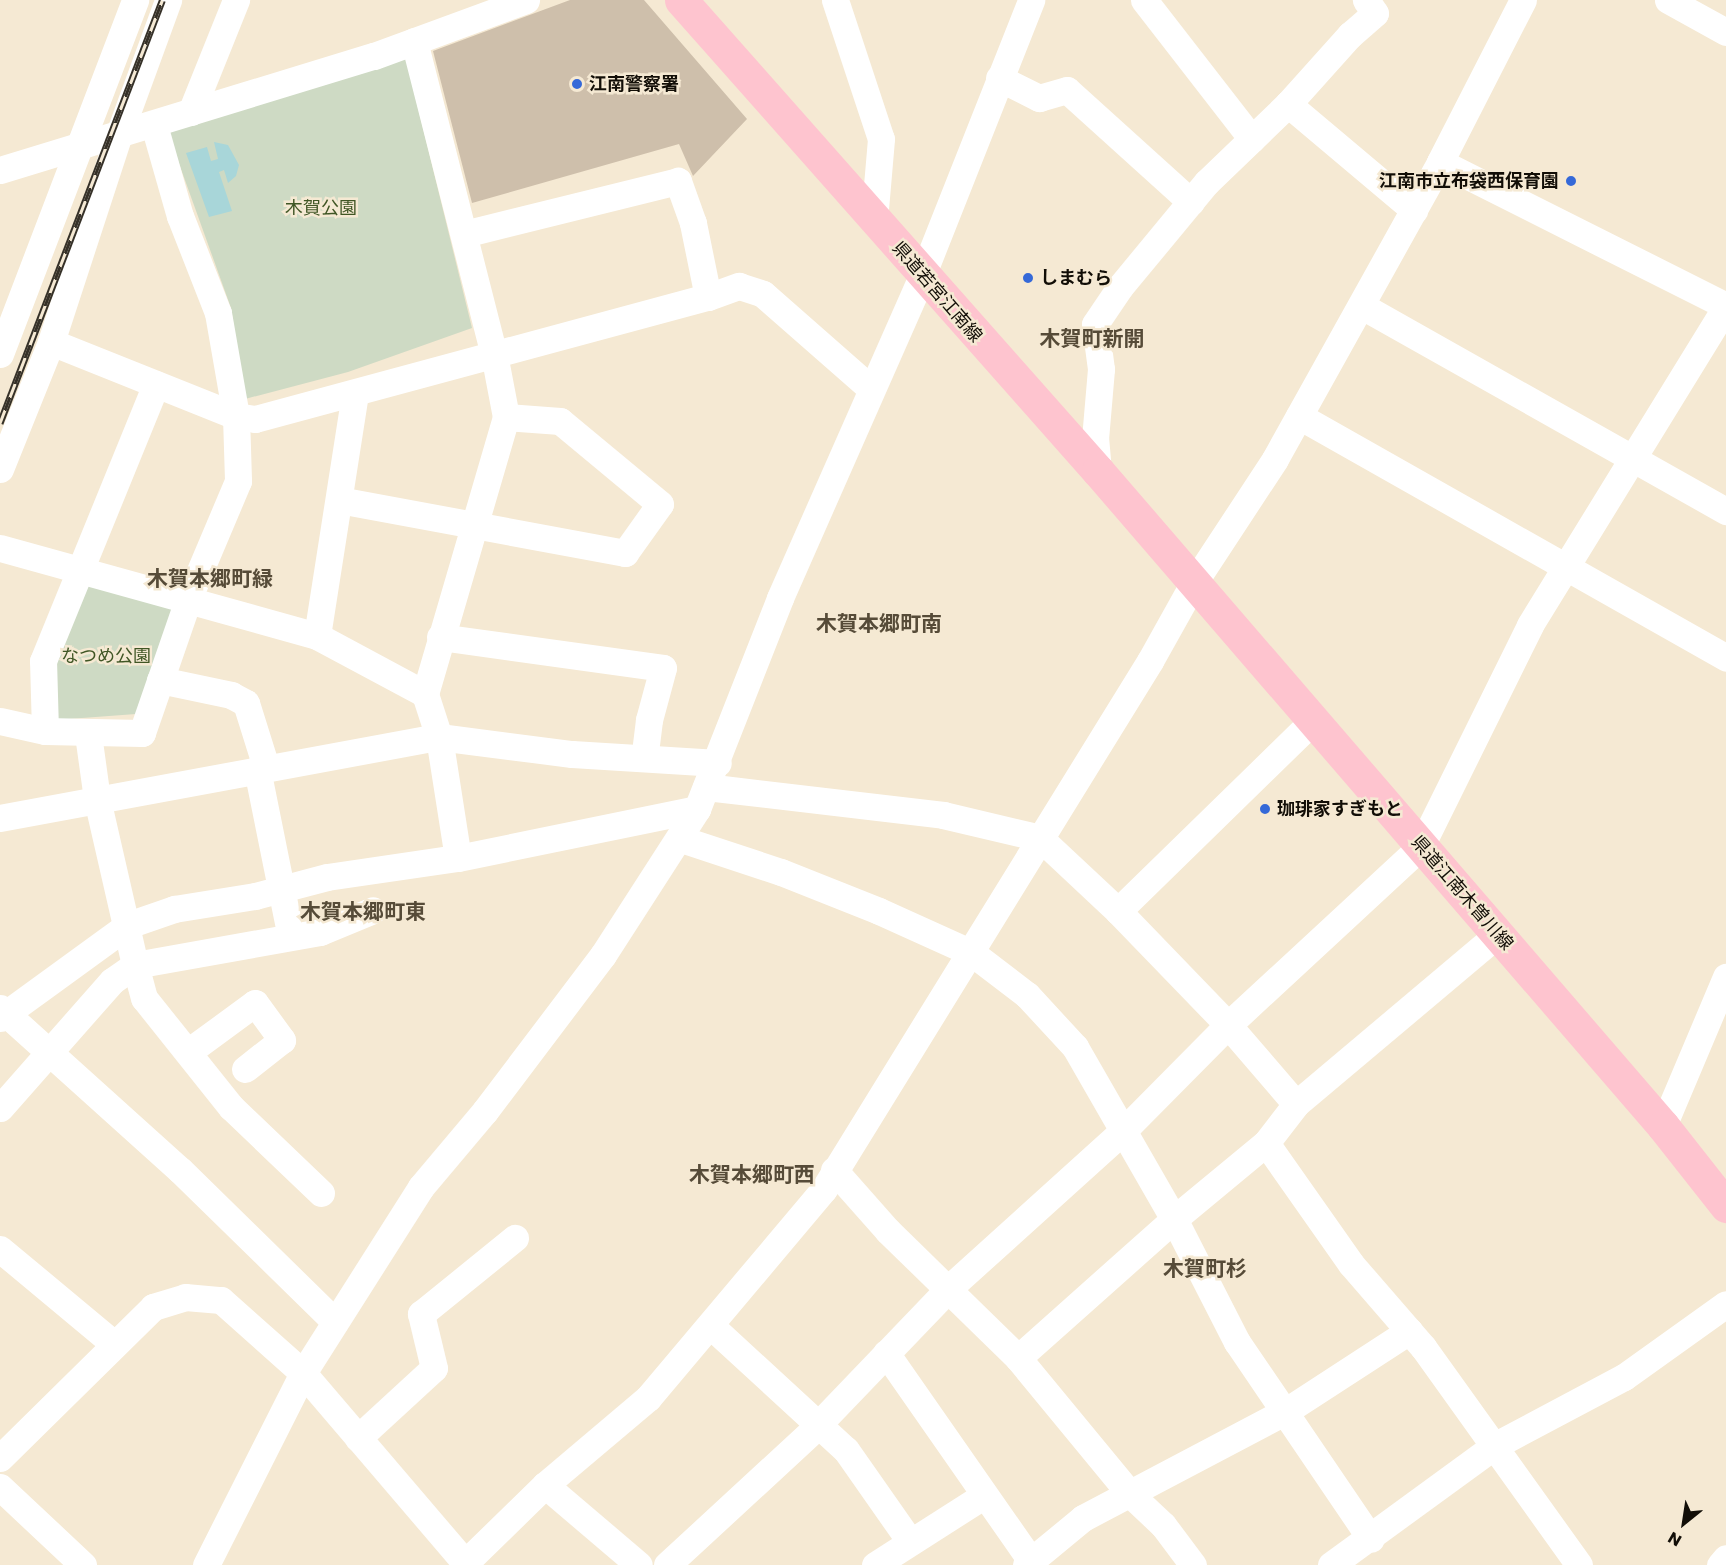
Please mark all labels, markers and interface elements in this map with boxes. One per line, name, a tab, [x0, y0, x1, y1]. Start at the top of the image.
place label: 江南警察署	[589, 73, 679, 95]
marker: 江南警察署	[570, 77, 584, 91]
place label: 江南市立布袋西保育園	[1379, 170, 1559, 192]
marker: 江南市立布袋西保育園	[1564, 174, 1578, 188]
park label: 木賀公園	[285, 197, 357, 219]
street label: 県道若宮江南線	[888, 237, 986, 347]
place label: しまむら	[1040, 267, 1112, 289]
marker: しまむら	[1021, 271, 1035, 285]
district label: 木賀町新開	[1040, 326, 1144, 352]
district label: 木賀本郷町緑	[147, 566, 273, 592]
district label: 木賀本郷町南	[816, 611, 942, 637]
park label: なつめ公園	[61, 645, 151, 667]
place label: 珈琲家すぎもと	[1277, 798, 1403, 820]
marker: 珈琲家すぎもと	[1258, 802, 1272, 816]
street label: 県道江南木曽川線	[1407, 832, 1517, 954]
district label: 木賀本郷町東	[300, 899, 426, 925]
district label: 木賀本郷町西	[689, 1162, 815, 1188]
district label: 木賀町杉	[1163, 1256, 1247, 1282]
north arrow	[1654, 1493, 1714, 1553]
text: N	[1664, 1526, 1686, 1552]

